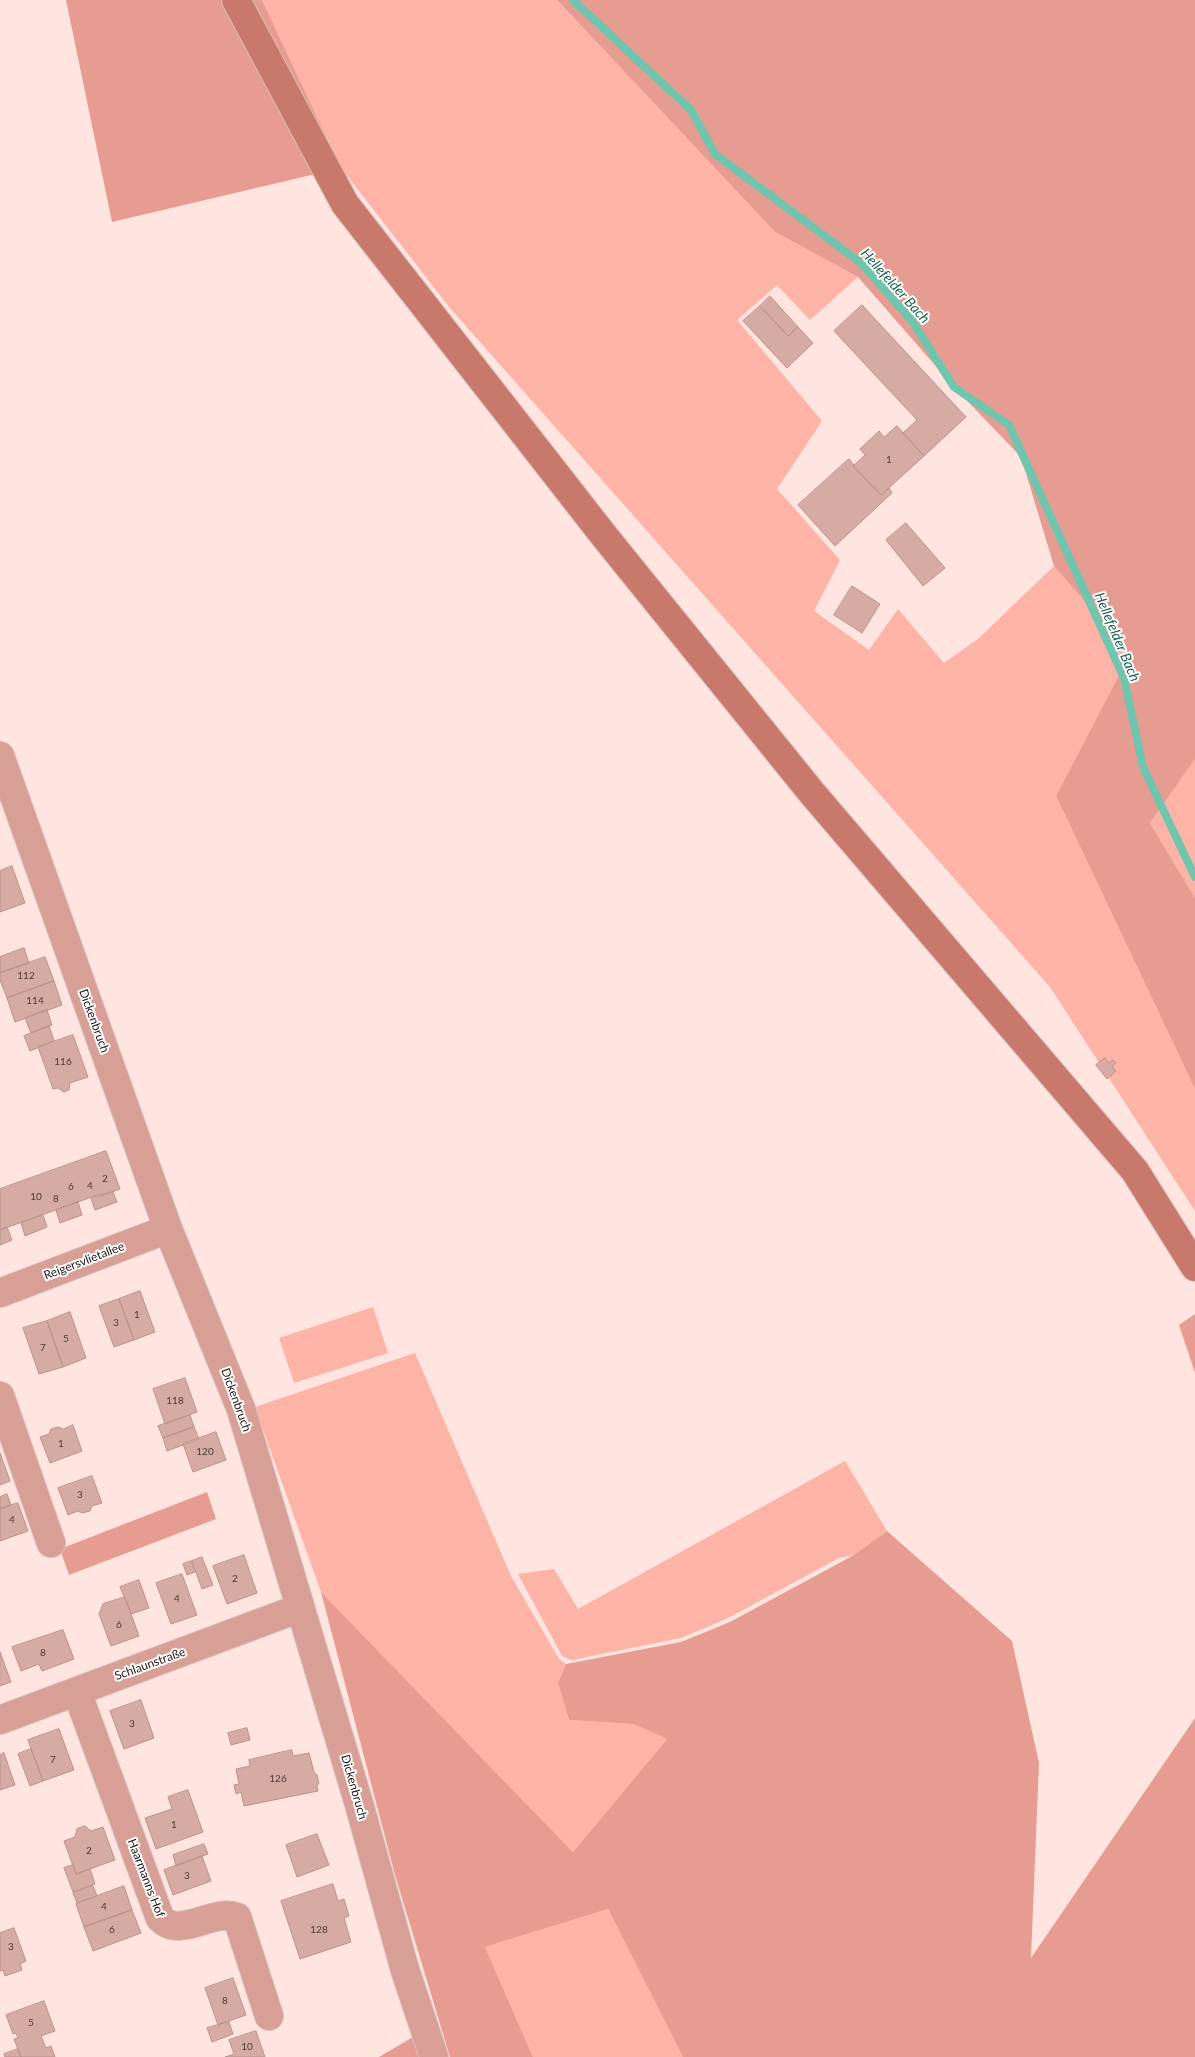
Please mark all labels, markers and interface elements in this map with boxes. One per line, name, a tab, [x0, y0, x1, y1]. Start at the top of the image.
water label: Hellefelder Bach	[857, 245, 933, 327]
house number: 1	[886, 454, 892, 466]
water label: Hellefelder Bach	[1091, 590, 1143, 684]
house number: 112	[17, 970, 35, 982]
street label: Dickenbruch	[76, 987, 112, 1055]
house number: 114	[26, 995, 44, 1007]
house number: 116	[54, 1056, 72, 1068]
house number: 2	[102, 1173, 108, 1185]
house number: 4	[87, 1180, 93, 1192]
house number: 6	[68, 1181, 74, 1193]
house number: 10	[30, 1191, 42, 1203]
house number: 8	[53, 1193, 59, 1205]
street label: Reigersvlietallee	[42, 1239, 126, 1283]
house number: 1	[134, 1309, 140, 1321]
house number: 3	[113, 1317, 119, 1329]
house number: 5	[63, 1333, 69, 1345]
house number: 7	[40, 1342, 46, 1354]
street label: Dickenbruch	[218, 1366, 254, 1434]
house number: 118	[166, 1395, 184, 1407]
house number: 1	[58, 1438, 64, 1450]
house number: 120	[196, 1446, 214, 1458]
house number: 3	[77, 1489, 83, 1501]
house number: 4	[9, 1514, 15, 1526]
house number: 2	[232, 1573, 238, 1585]
house number: 4	[174, 1593, 180, 1605]
house number: 6	[116, 1619, 122, 1631]
street label: Schlaunstraße	[113, 1645, 187, 1683]
house number: 8	[40, 1647, 46, 1659]
house number: 3	[129, 1718, 135, 1730]
street label: Dickenbruch	[338, 1753, 370, 1821]
house number: 7	[50, 1754, 56, 1766]
house number: 126	[269, 1773, 287, 1785]
house number: 1	[171, 1819, 177, 1831]
street label: Haarmanns Hof	[124, 1837, 168, 1919]
house number: 2	[86, 1845, 92, 1857]
house number: 3	[184, 1870, 190, 1882]
house number: 4	[101, 1901, 107, 1913]
house number: 6	[109, 1924, 115, 1936]
house number: 128	[310, 1924, 328, 1936]
house number: 3	[8, 1941, 14, 1953]
house number: 8	[222, 1995, 228, 2007]
house number: 5	[28, 2017, 34, 2029]
house number: 10	[241, 2041, 253, 2053]

